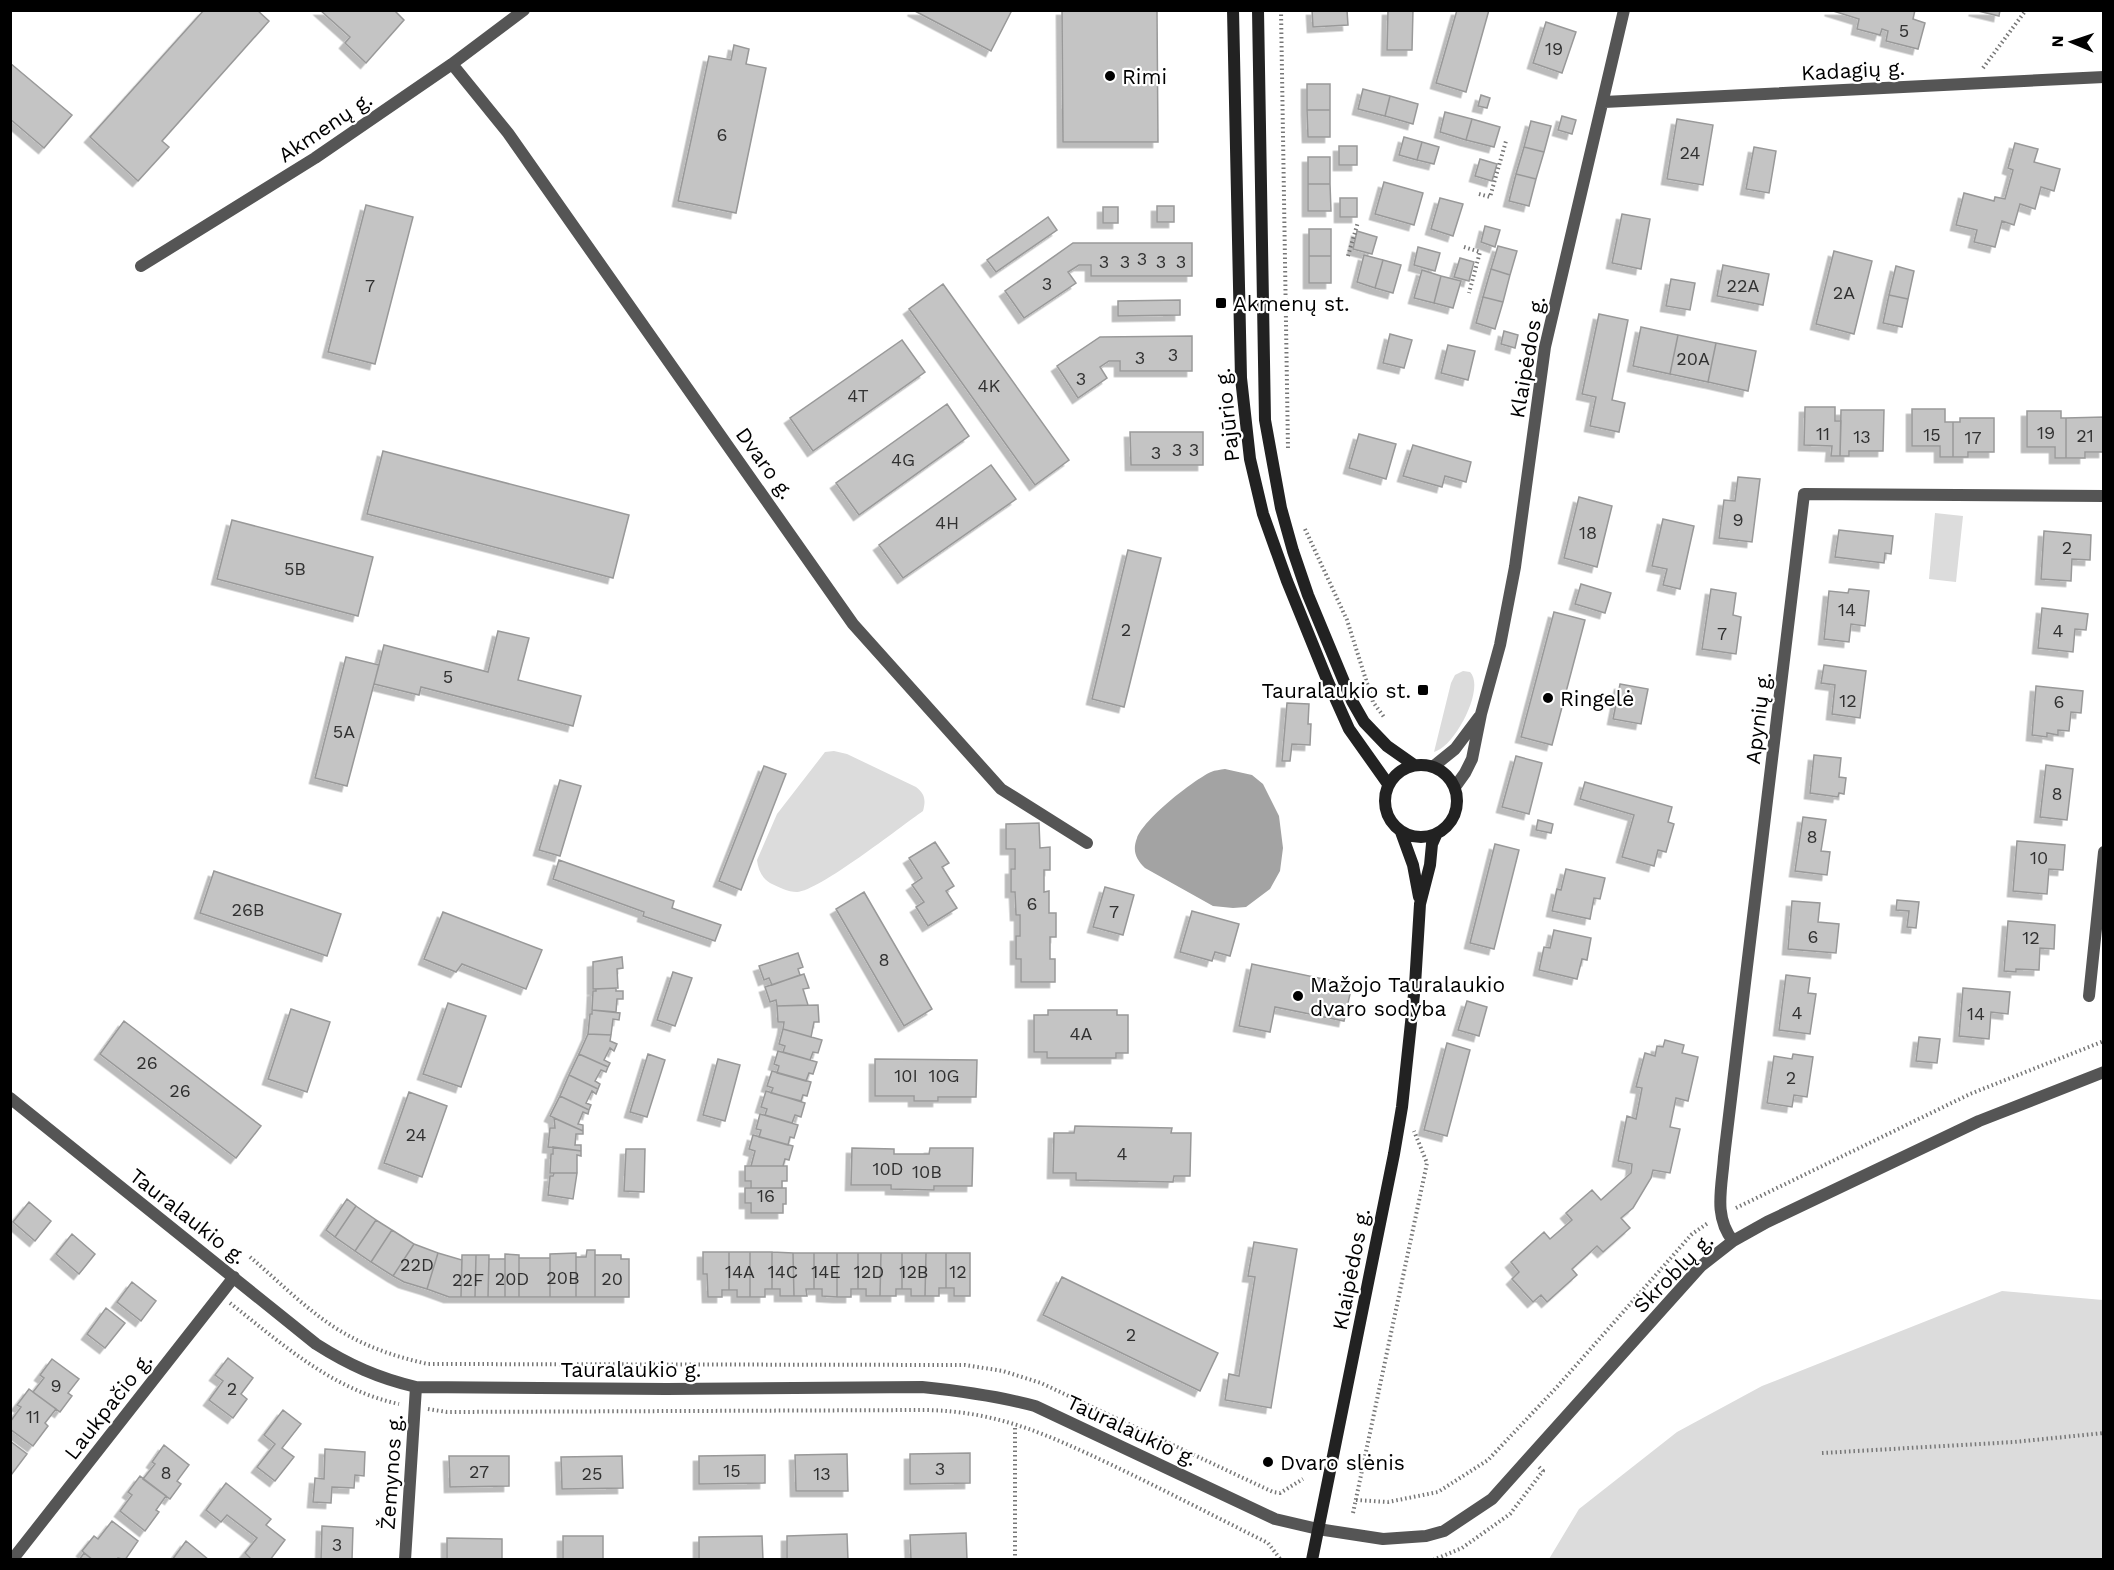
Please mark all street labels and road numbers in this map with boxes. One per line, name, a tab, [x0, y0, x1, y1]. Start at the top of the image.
street label: Kadagių g.	[1800, 55, 1906, 85]
street label: Akmenų g.	[273, 87, 377, 167]
street label: Klaipėdos g.	[1504, 294, 1550, 420]
street label: Pajūrio g.	[1210, 367, 1244, 463]
street label: Dvaro g.	[731, 422, 799, 504]
street label: Apynių g.	[1740, 670, 1776, 766]
street label: Tauralaukio g.	[125, 1163, 251, 1269]
street label: Klaipėdos g.	[1327, 1206, 1375, 1332]
street label: Skroblų g.	[1628, 1228, 1718, 1318]
street label: Laukpačio g.	[59, 1348, 157, 1464]
street label: Tauralaukio g.	[561, 1357, 701, 1382]
street label: Tauralaukio g.	[1063, 1389, 1201, 1471]
street label: Žemynos g.	[374, 1413, 408, 1531]

